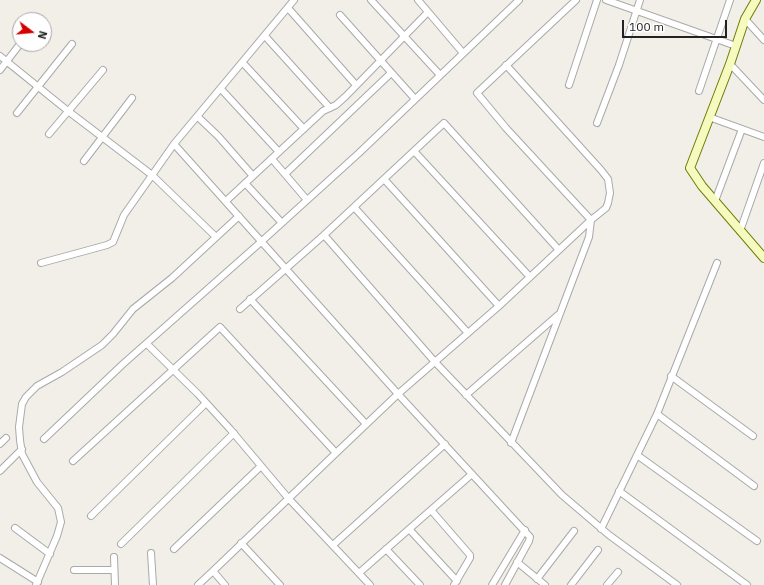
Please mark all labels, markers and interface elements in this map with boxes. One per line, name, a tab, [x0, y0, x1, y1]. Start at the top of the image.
north arrow	[12, 12, 52, 52]
scale bar	[624, 12, 729, 38]
text: 100 m	[629, 19, 664, 34]
text: N	[35, 29, 50, 41]

